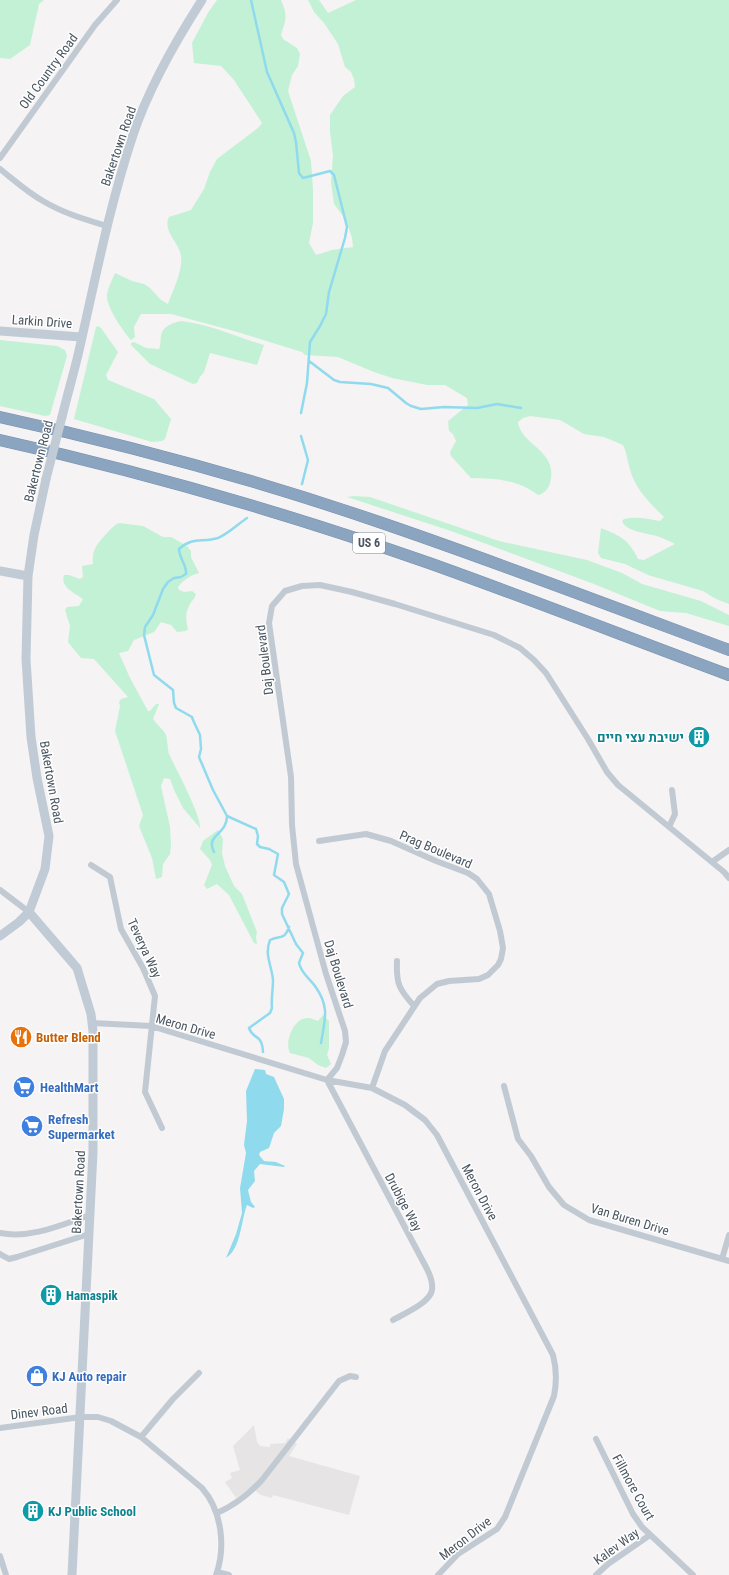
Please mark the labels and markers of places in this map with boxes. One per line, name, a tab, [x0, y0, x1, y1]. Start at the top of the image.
building icon: ישיבת עצי חיים	[686, 724, 712, 750]
place label: ישיבת עצי חיים	[597, 730, 684, 745]
restaurant icon: Butter Blend	[8, 1024, 34, 1050]
place label: Butter Blend	[36, 1030, 101, 1045]
supermarket icon: HealthMart	[11, 1074, 37, 1100]
place label: HealthMart	[40, 1080, 99, 1095]
place label: Refresh Supermarket	[48, 1112, 115, 1142]
supermarket icon: Refresh Supermarket	[19, 1113, 45, 1139]
building icon: Hamaspik	[38, 1282, 64, 1308]
place label: Hamaspik	[66, 1288, 118, 1303]
shop icon: KJ Auto repair	[24, 1363, 50, 1389]
place label: KJ Auto repair	[52, 1369, 127, 1384]
building icon: KJ Public School	[20, 1498, 46, 1524]
place label: KJ Public School	[48, 1504, 136, 1519]

